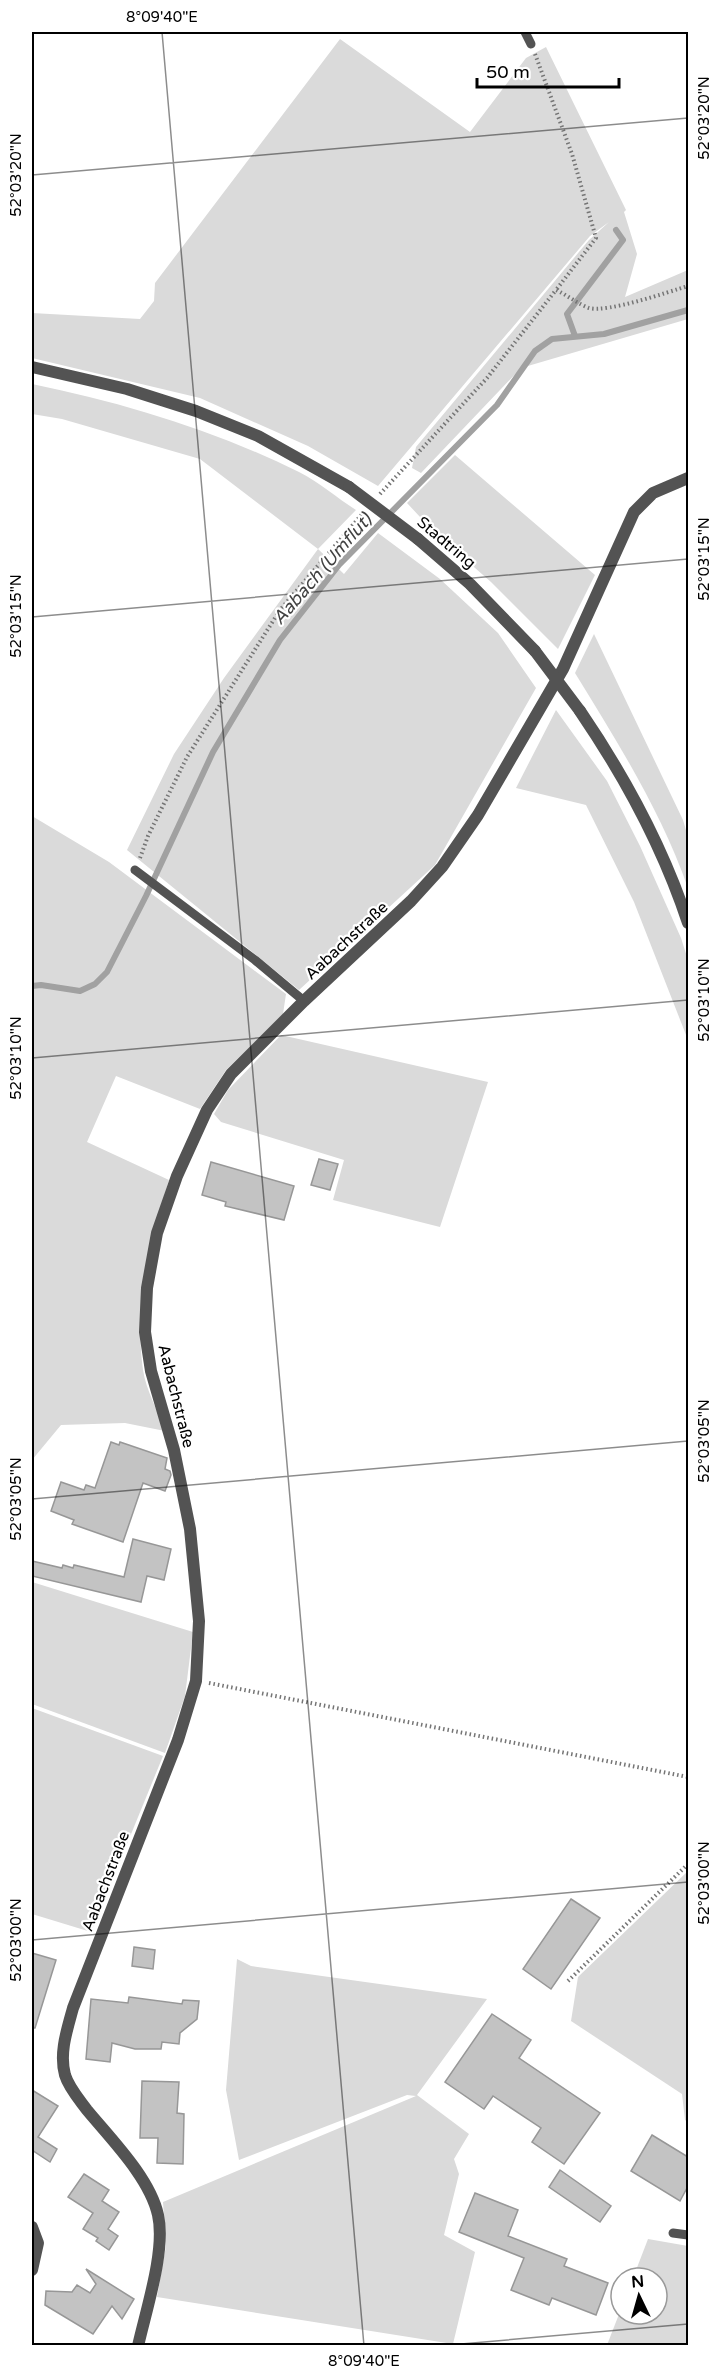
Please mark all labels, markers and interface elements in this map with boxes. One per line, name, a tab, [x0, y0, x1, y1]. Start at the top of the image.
text: 8°09'40"E	[126, 8, 198, 26]
scale bar	[477, 51, 620, 89]
text: 50 m	[486, 61, 530, 83]
text: 52°03'20"N	[695, 76, 713, 160]
text: 52°03'20"N	[7, 133, 25, 217]
water label: Aabach (Umflut)	[268, 508, 377, 629]
street label: Stadtring	[413, 512, 480, 573]
text: 52°03'15"N	[695, 517, 713, 601]
text: 52°03'15"N	[7, 574, 25, 658]
street label: Aabachstraße	[301, 897, 392, 984]
text: 52°03'10"N	[695, 958, 713, 1042]
text: 52°03'10"N	[7, 1016, 25, 1100]
street label: Aabachstraße	[154, 1342, 199, 1450]
text: 52°03'05"N	[695, 1399, 713, 1483]
text: 52°03'05"N	[7, 1457, 25, 1541]
street label: Aabachstraße	[78, 1828, 134, 1934]
text: 52°03'00"N	[695, 1841, 713, 1925]
text: 52°03'00"N	[7, 1898, 25, 1982]
north arrow	[609, 2266, 669, 2326]
text: N	[631, 2272, 645, 2293]
text: 8°09'40"E	[328, 2352, 400, 2370]

